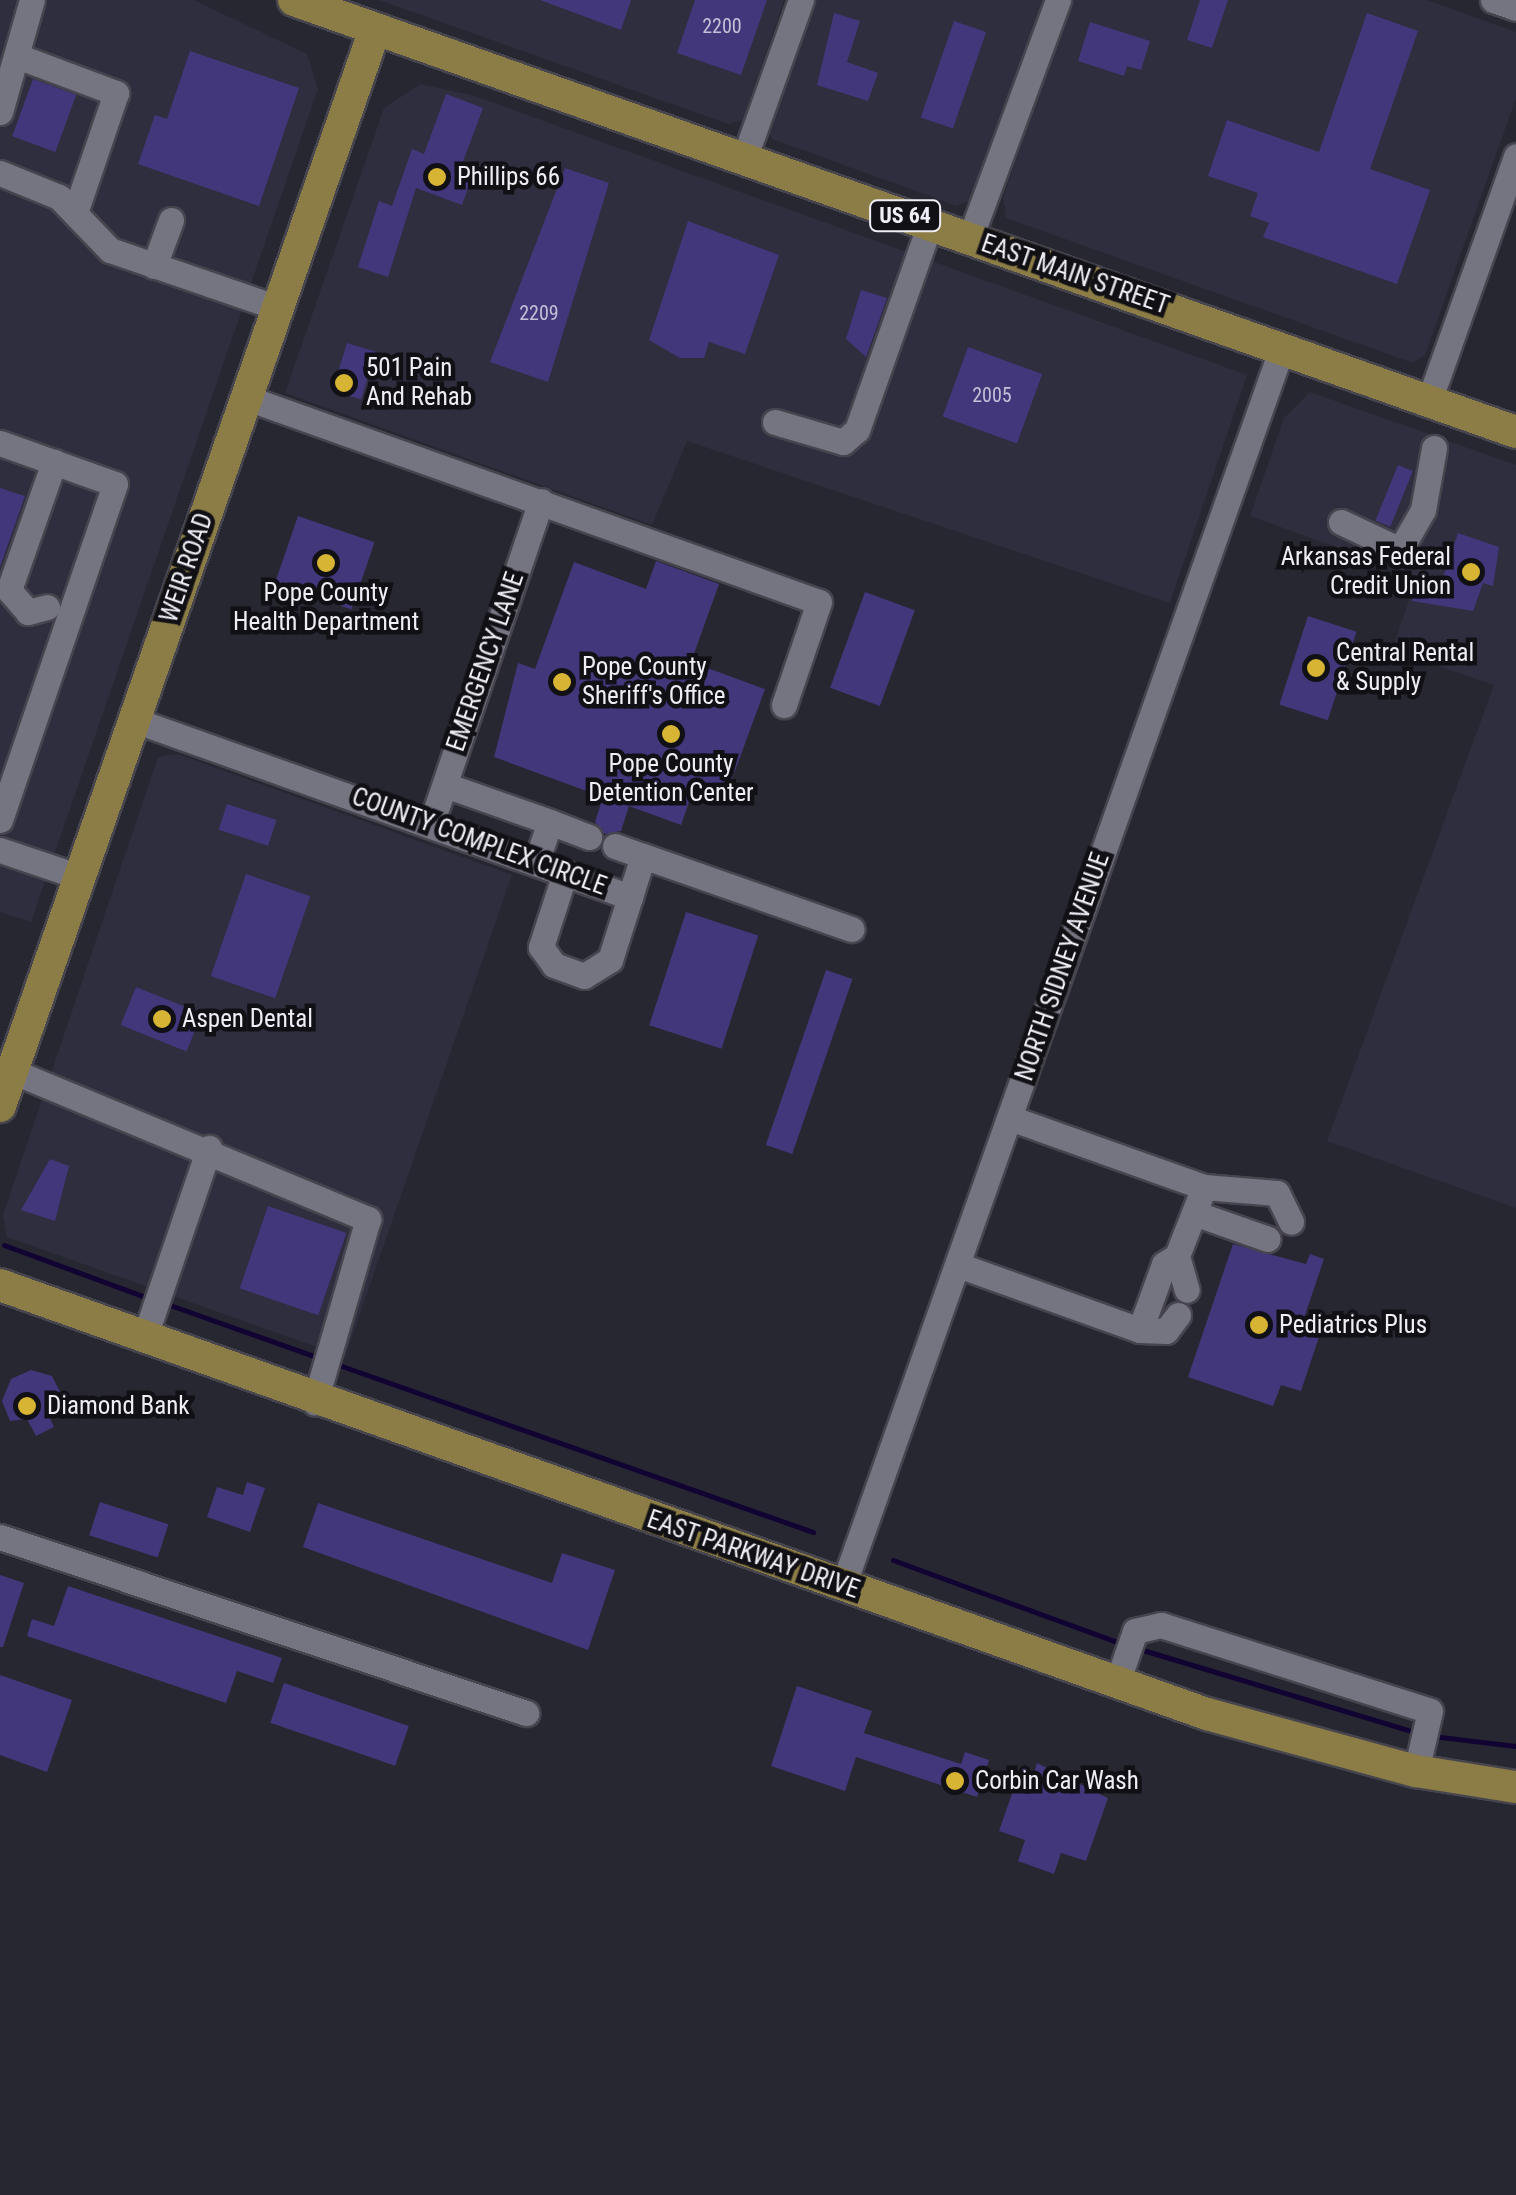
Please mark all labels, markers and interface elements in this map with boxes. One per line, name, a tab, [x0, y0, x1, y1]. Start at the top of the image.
house number: 2200	[702, 14, 742, 38]
place label: Phillips 66	[457, 162, 560, 192]
marker: Phillips 66	[426, 166, 448, 188]
road number: US 64	[868, 199, 942, 233]
street label: EAST MAIN STREET	[977, 229, 1173, 321]
house number: 2209	[519, 301, 559, 325]
place label: 501 Pain And Rehab	[366, 354, 472, 413]
marker: 501 Pain And Rehab	[331, 370, 357, 396]
house number: 2005	[972, 383, 1012, 407]
street label: WEIR ROAD	[154, 509, 220, 627]
place label: Arkansas Federal Credit Union	[1281, 543, 1451, 602]
marker: Pope County Health Department	[315, 552, 337, 574]
marker: Arkansas Federal Credit Union	[1460, 561, 1482, 583]
street label: EMERGENCY LANE	[441, 569, 531, 755]
place label: Pope County Health Department	[233, 579, 419, 638]
place label: Central Rental & Supply	[1336, 639, 1474, 698]
place label: Pope County Sheriff's Office	[582, 653, 726, 712]
marker: Central Rental & Supply	[1305, 657, 1327, 679]
marker: Pope County Sheriff's Office	[551, 671, 573, 693]
marker: Pope County Detention Center	[660, 723, 682, 745]
place label: Pope County Detention Center	[588, 750, 754, 809]
street label: COUNTY COMPLEX CIRCLE	[348, 782, 610, 902]
street label: NORTH SIDNEY AVENUE	[1010, 849, 1116, 1085]
place label: Aspen Dental	[182, 1004, 313, 1034]
marker: Aspen Dental	[151, 1008, 173, 1030]
place label: Pediatrics Plus	[1279, 1310, 1427, 1340]
marker: Pediatrics Plus	[1248, 1314, 1270, 1336]
place label: Diamond Bank	[47, 1391, 190, 1421]
marker: Diamond Bank	[16, 1395, 38, 1417]
street label: EAST PARKWAY DRIVE	[643, 1505, 863, 1605]
place label: Corbin Car Wash	[975, 1766, 1139, 1796]
marker: Corbin Car Wash	[944, 1770, 966, 1792]

